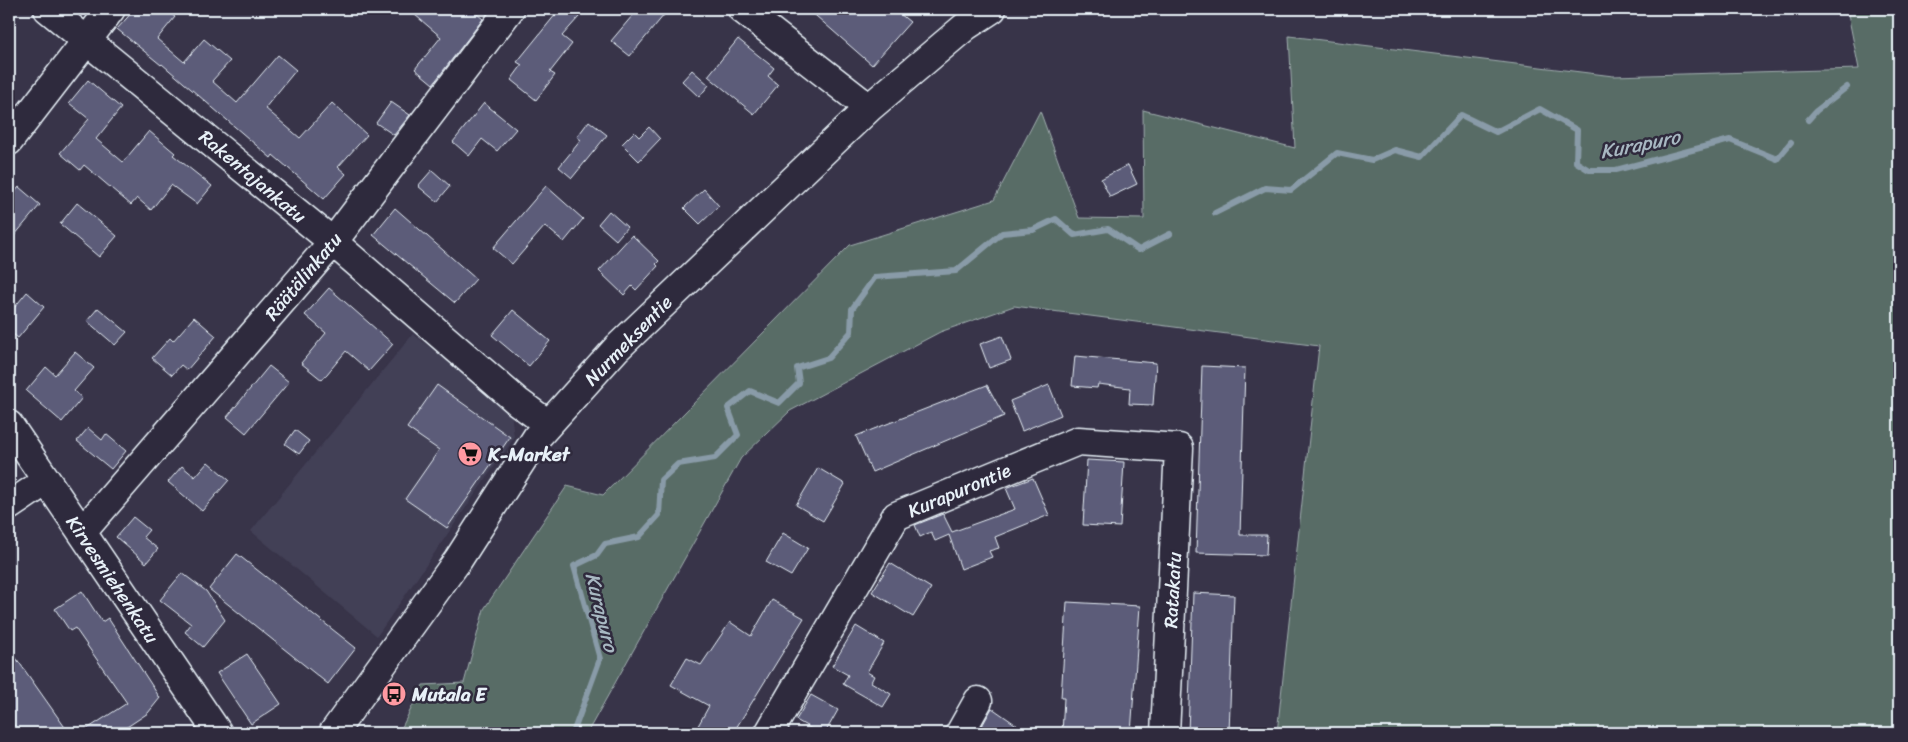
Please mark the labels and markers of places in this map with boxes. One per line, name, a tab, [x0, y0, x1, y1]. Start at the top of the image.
place label: K-Market	[487, 438, 571, 471]
supermarket icon: K-Market	[457, 441, 483, 467]
place label: Mutala E	[411, 678, 487, 711]
bus stop icon: Mutala E	[381, 681, 407, 707]

